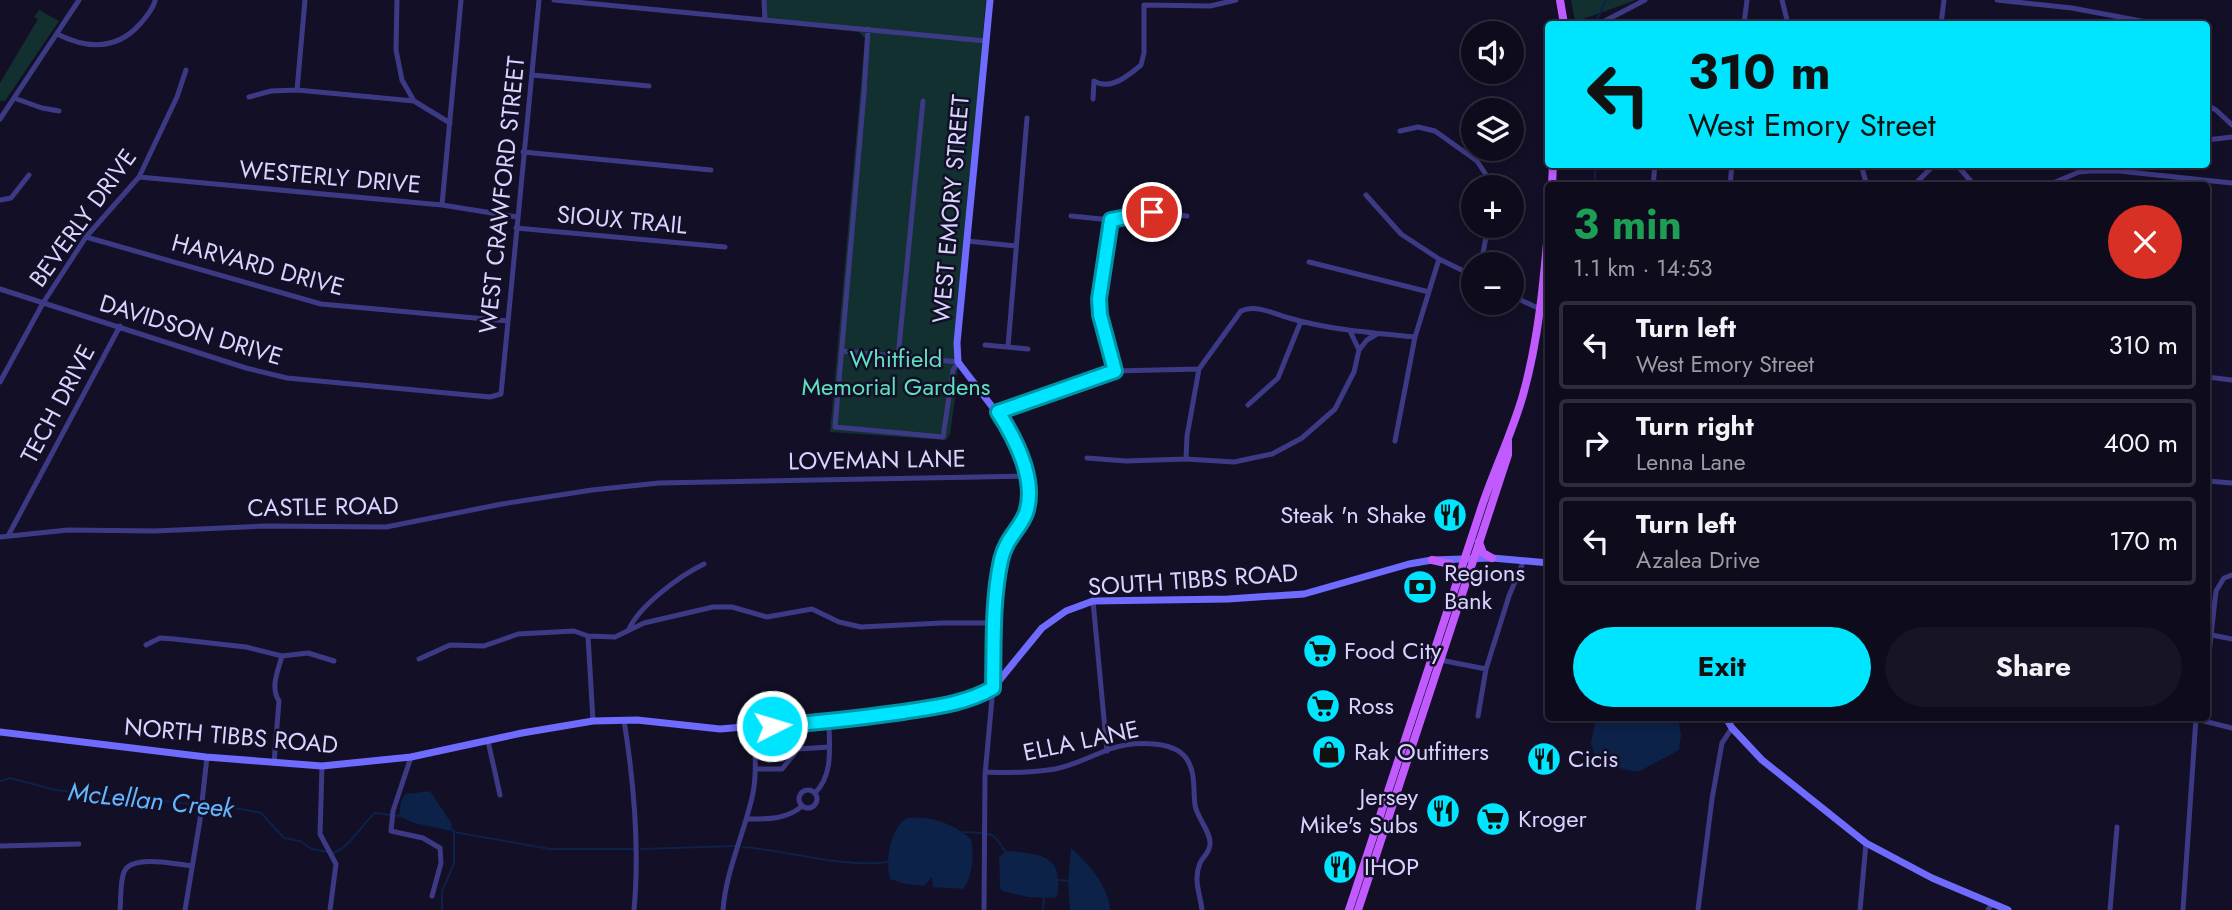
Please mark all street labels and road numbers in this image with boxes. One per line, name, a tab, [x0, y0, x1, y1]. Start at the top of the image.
street label: WEST CRAWFORD STREET	[470, 54, 533, 335]
street label: WEST EMORY STREET	[923, 93, 978, 325]
street label: BEVERLY DRIVE	[20, 141, 145, 294]
street label: WESTERLY DRIVE	[238, 151, 422, 202]
street label: SIOUX TRAIL	[555, 196, 689, 243]
street label: HARVARD DRIVE	[168, 225, 348, 304]
street label: DAVIDSON DRIVE	[95, 285, 287, 374]
street label: TECH DRIVE	[12, 338, 103, 469]
street label: LOVEMAN LANE	[788, 440, 966, 479]
street label: CASTLE ROAD	[247, 488, 399, 525]
street label: SOUTH TIBBS ROAD	[1087, 555, 1299, 604]
street label: NORTH TIBBS ROAD	[123, 709, 339, 762]
street label: ELLA LANE	[1020, 711, 1142, 770]

